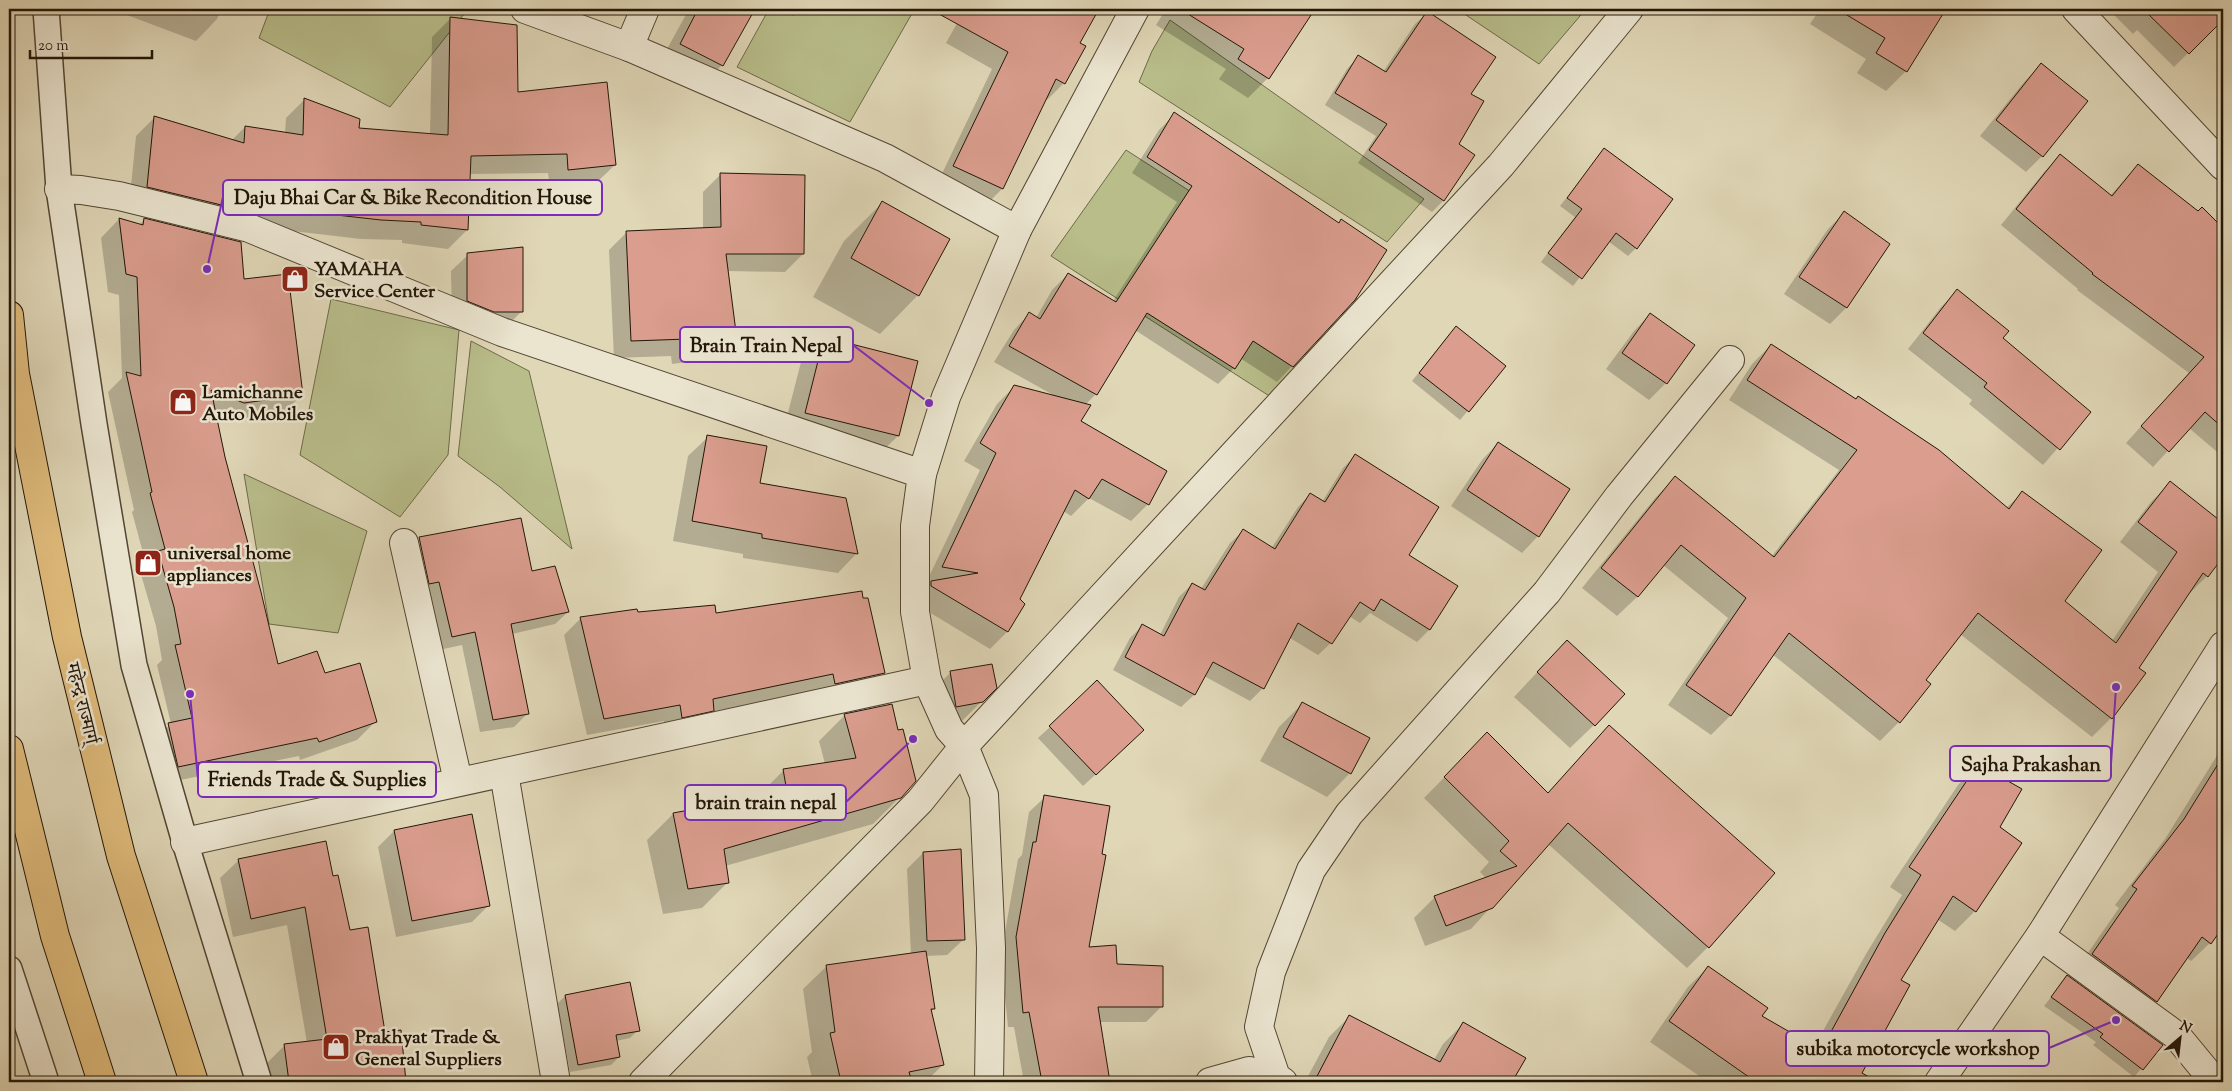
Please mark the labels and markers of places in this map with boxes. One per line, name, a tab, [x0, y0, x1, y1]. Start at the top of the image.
callout: Daju Bhai Car & Bike Recondition House	[223, 180, 602, 215]
place label: YAMAHA Service Center	[314, 257, 436, 306]
shop icon: YAMAHA Service Center	[280, 264, 310, 294]
callout: Brain Train Nepal	[680, 327, 853, 362]
place label: Lamichanne Auto Mobiles	[202, 380, 314, 429]
shop icon: Lamichanne Auto Mobiles	[168, 387, 198, 417]
place label: universal home appliances	[167, 541, 291, 590]
shop icon: universal home appliances	[133, 548, 163, 578]
callout: Sajha Prakashan	[1950, 746, 2111, 781]
callout: Friends Trade & Supplies	[198, 762, 436, 797]
callout: brain train nepal	[685, 785, 846, 820]
place label: Prakhyat Trade & General Suppliers	[355, 1025, 502, 1074]
callout: subika motorcycle workshop	[1786, 1031, 2049, 1066]
shop icon: Prakhyat Trade & General Suppliers	[321, 1032, 351, 1062]

